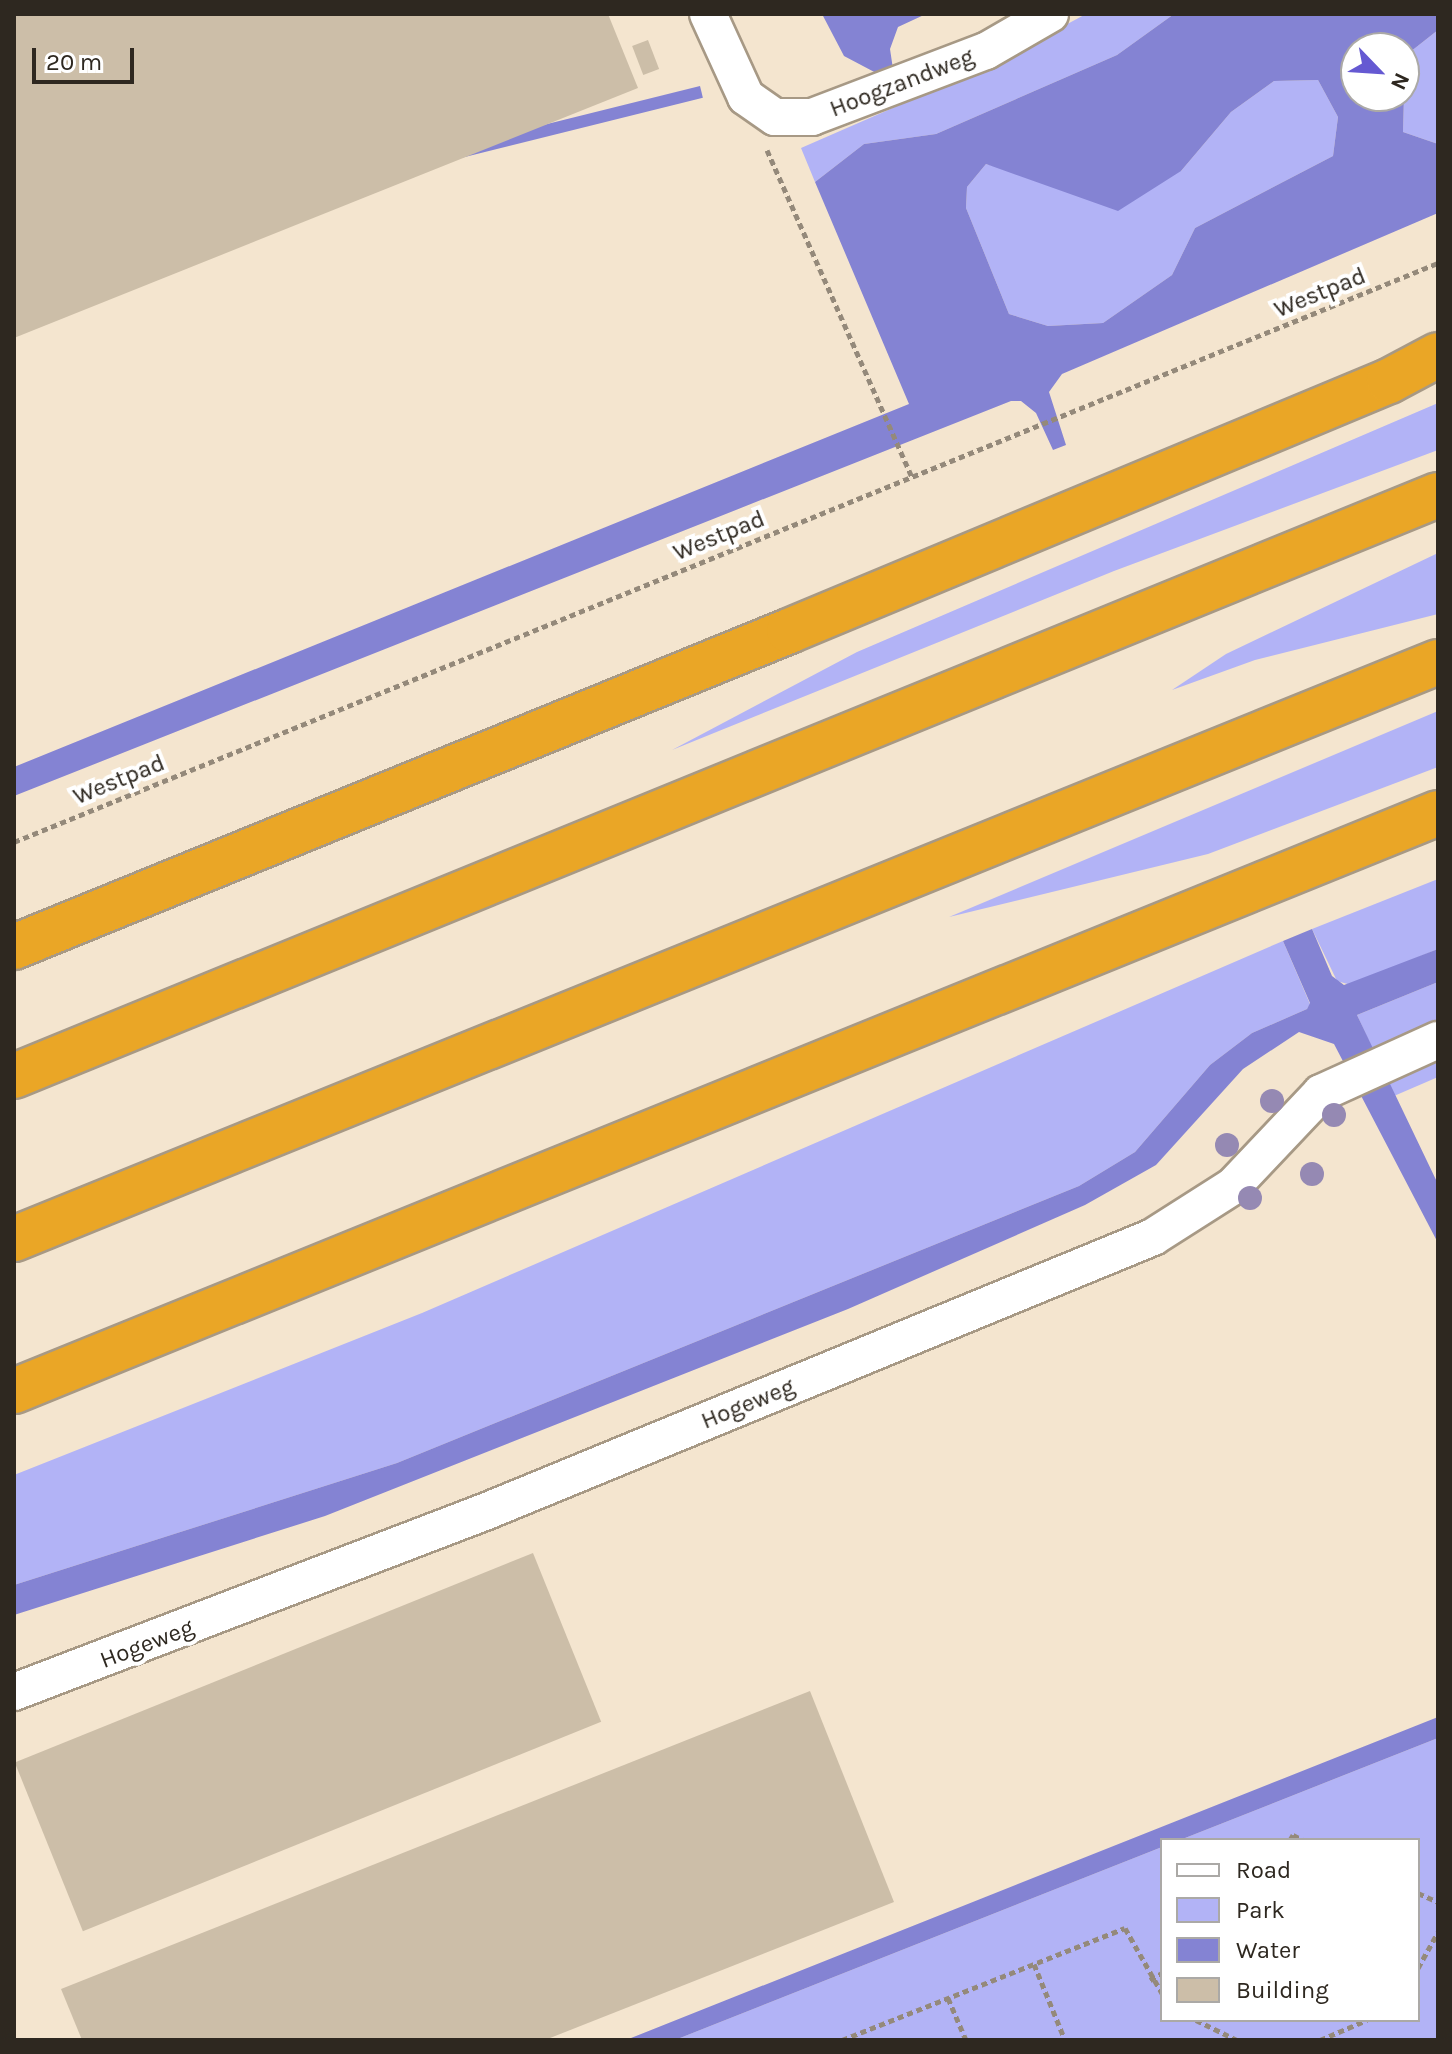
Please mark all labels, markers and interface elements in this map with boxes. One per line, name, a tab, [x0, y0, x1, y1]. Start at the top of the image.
scale bar	[36, 32, 138, 82]
north arrow	[1340, 32, 1420, 112]
street label: Hoogzandweg	[826, 42, 978, 124]
text: 20 m	[46, 48, 102, 76]
text: N	[1385, 69, 1415, 94]
street label: Westpad	[1270, 262, 1370, 324]
street label: Westpad	[669, 505, 769, 567]
street label: Westpad	[69, 749, 169, 811]
street label: Hogeweg	[697, 1372, 799, 1436]
street label: Hogeweg	[96, 1613, 198, 1675]
legend	[1160, 1838, 1420, 2022]
text: Road	[1236, 1856, 1291, 1884]
text: Park	[1236, 1896, 1285, 1924]
text: Water	[1236, 1936, 1300, 1964]
text: Building	[1236, 1976, 1329, 2004]

